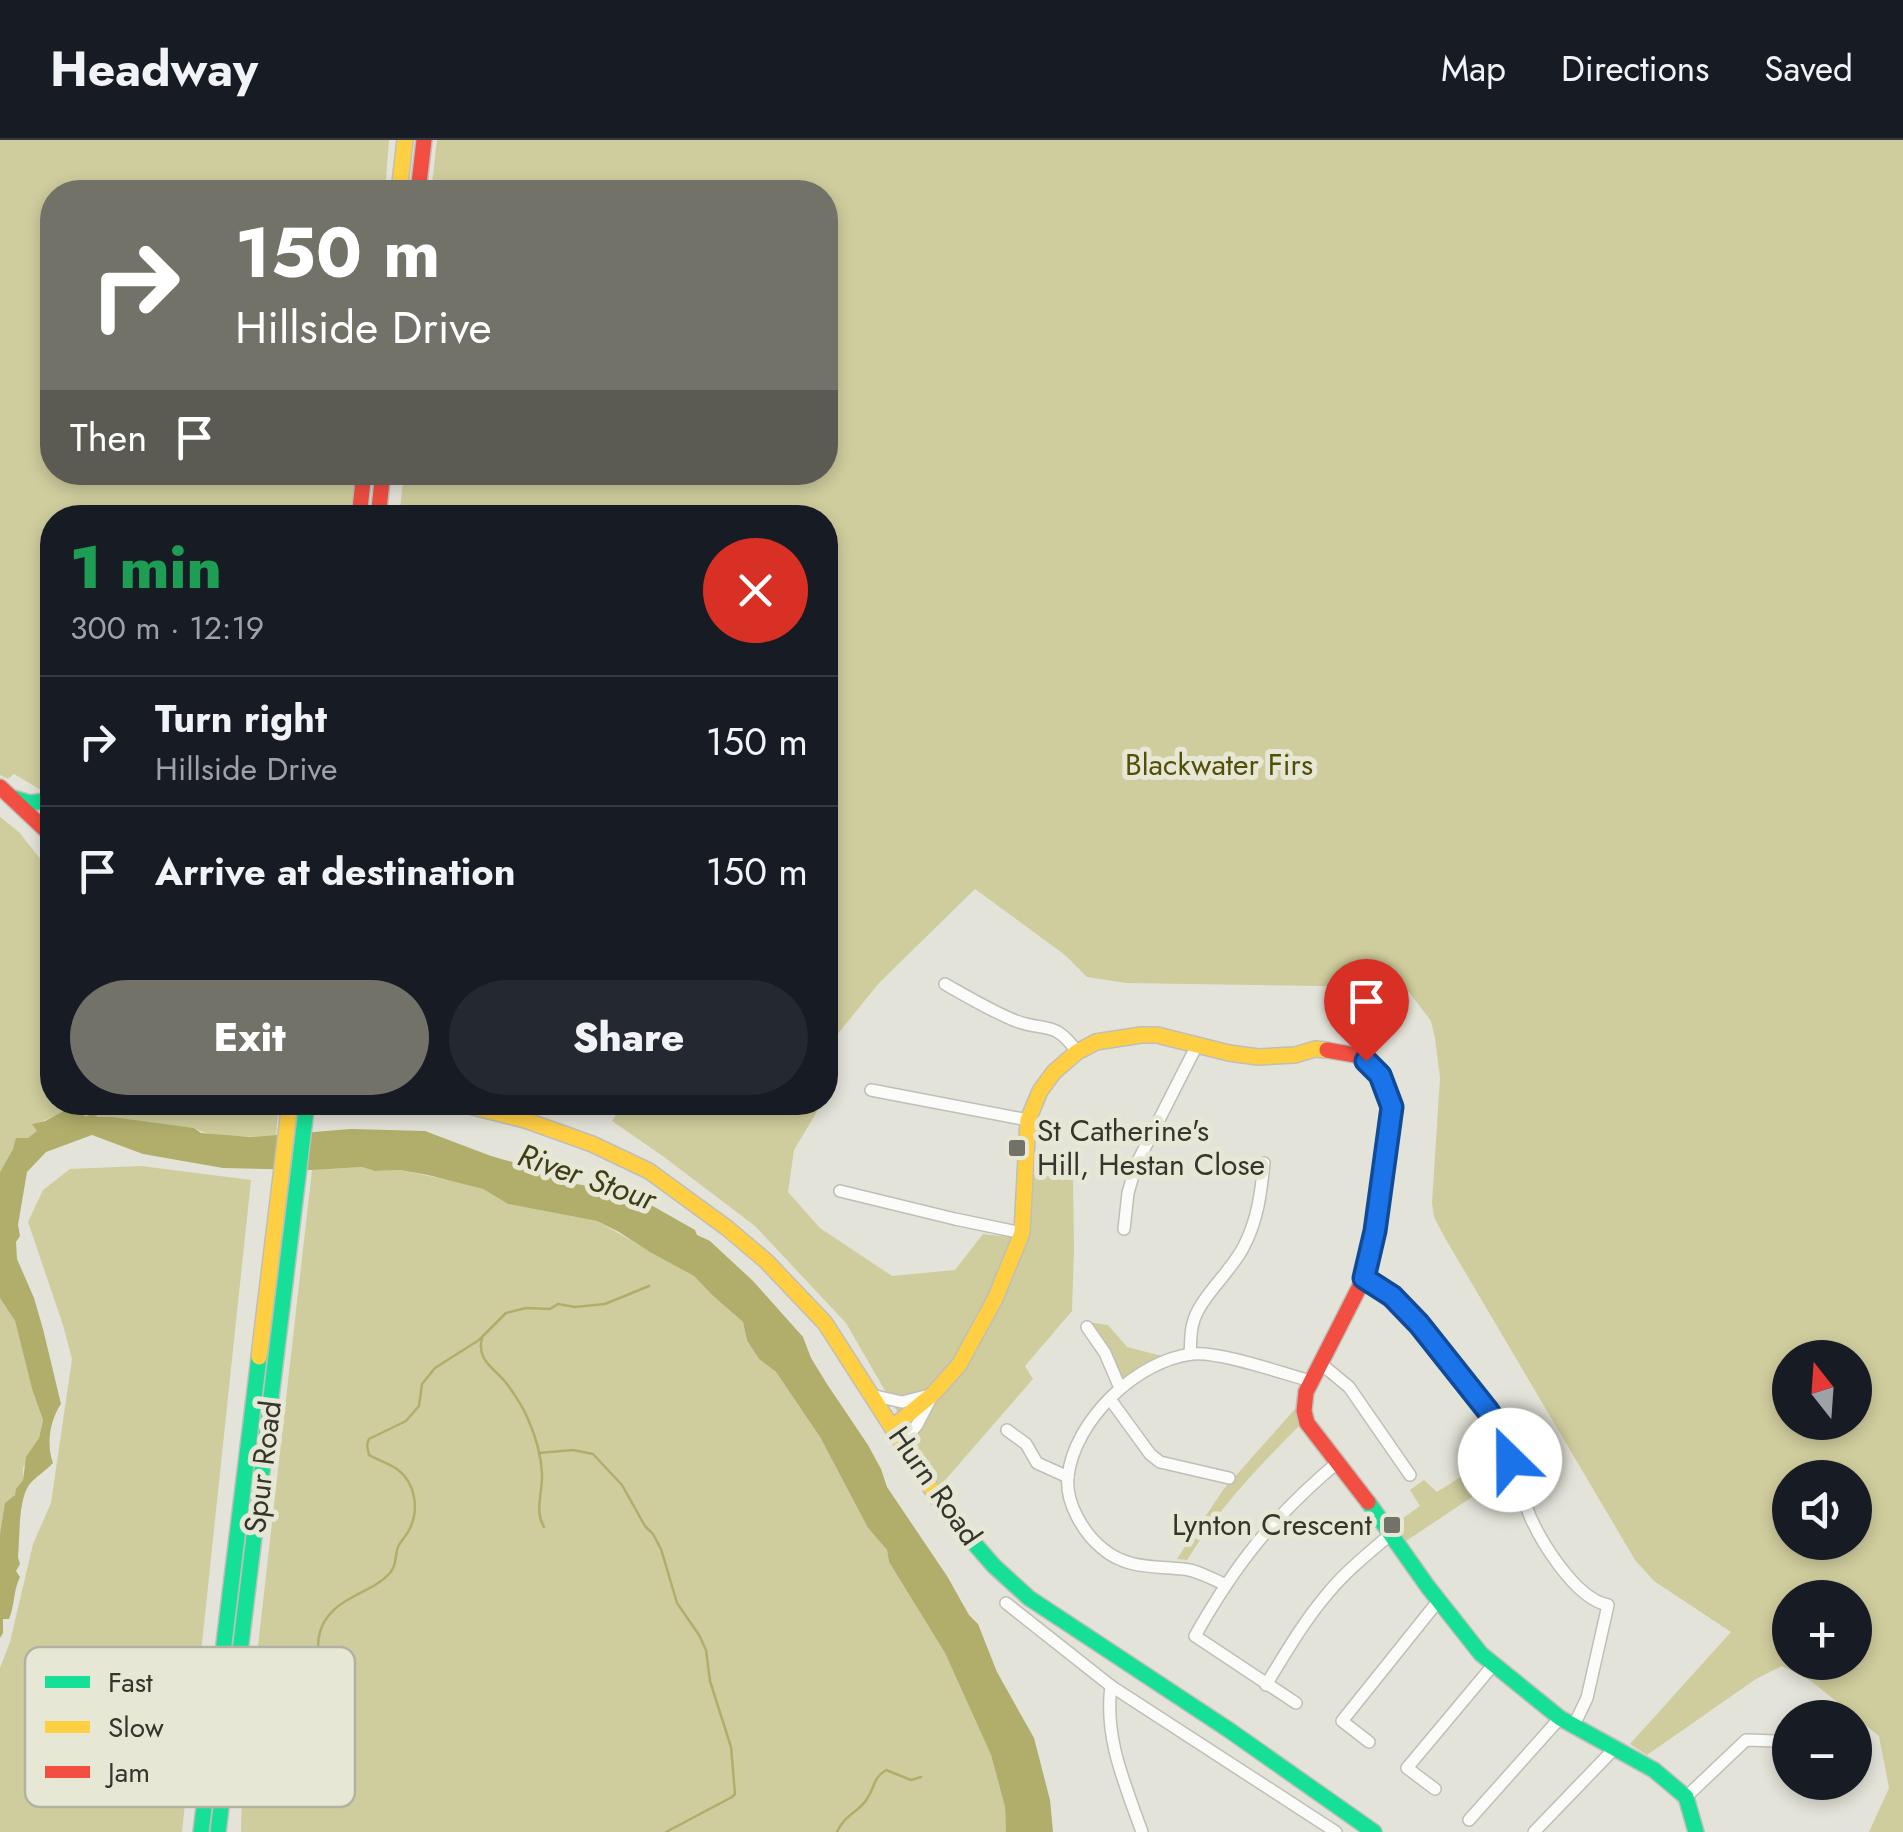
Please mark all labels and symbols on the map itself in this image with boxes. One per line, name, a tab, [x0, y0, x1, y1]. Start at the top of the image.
park label: Blackwater Firs	[1125, 743, 1313, 786]
pin	[1324, 959, 1409, 1062]
place label: St Catherine's Hill, Hestan Close	[1037, 1109, 1265, 1186]
water label: River Stour	[512, 1132, 664, 1223]
marker: St Catherine's Hill, Hestan Close	[1006, 1137, 1028, 1159]
north arrow	[1772, 1340, 1872, 1440]
street label: Spur Road	[233, 1398, 292, 1536]
position arrow	[1458, 1408, 1562, 1512]
street label: Hurn Road	[879, 1417, 992, 1554]
place label: Lynton Crescent	[1172, 1503, 1373, 1546]
marker: Lynton Crescent	[1381, 1514, 1403, 1536]
legend	[25, 1647, 355, 1807]
text: Fast	[108, 1662, 153, 1703]
text: Slow	[108, 1707, 164, 1748]
text: Jam	[104, 1752, 150, 1793]

